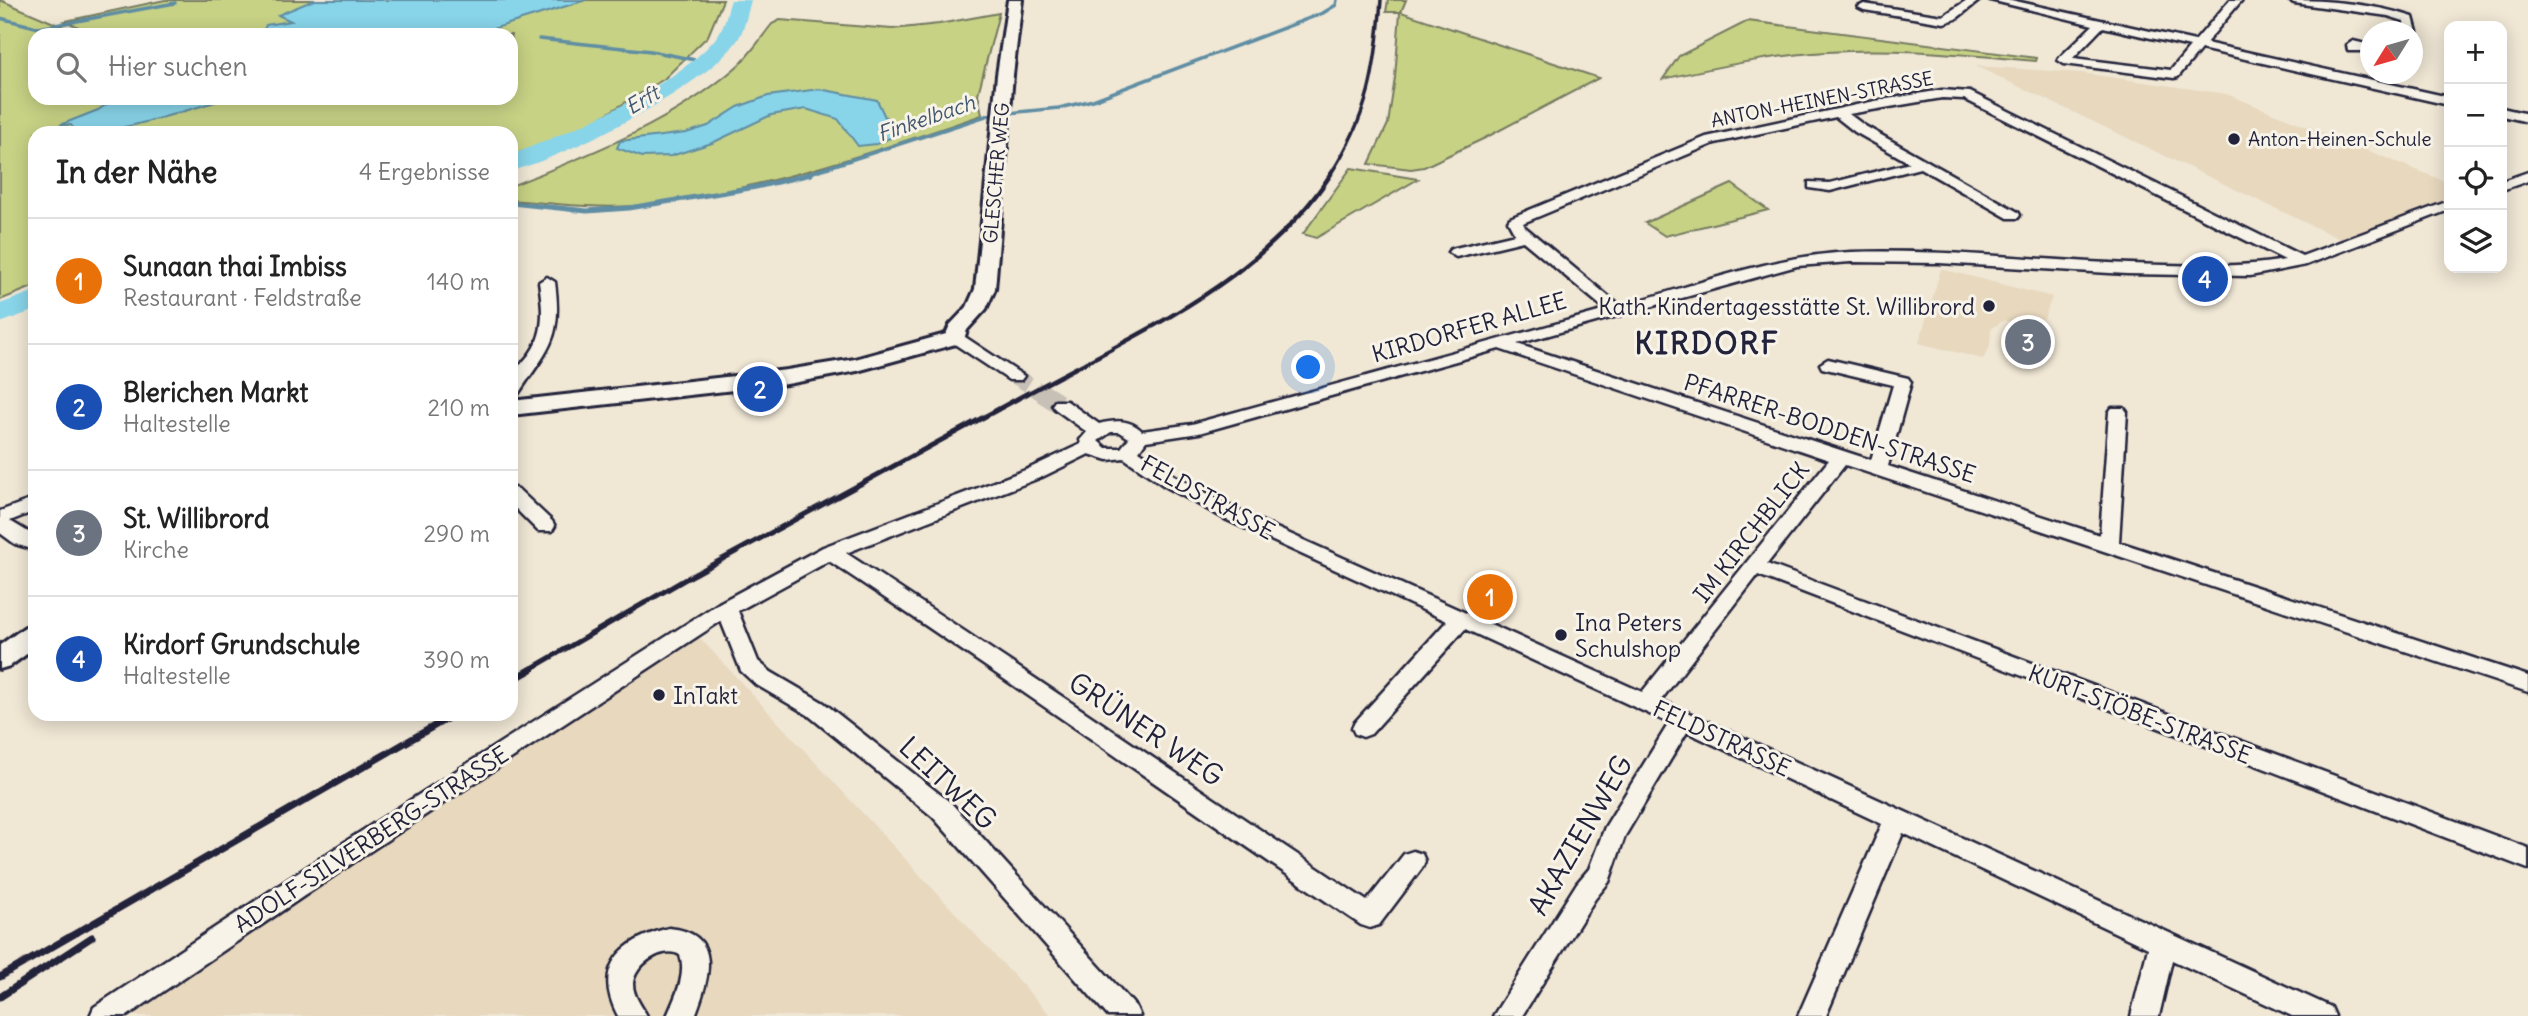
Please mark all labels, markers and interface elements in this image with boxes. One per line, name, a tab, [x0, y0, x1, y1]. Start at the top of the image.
north arrow	[2360, 21, 2423, 84]
map controls	[2444, 21, 2507, 273]
button: +	[2444, 21, 2507, 84]
search box	[28, 28, 518, 105]
icon: search	[52, 48, 90, 86]
text: Hier suchen	[108, 50, 248, 83]
street label: ANTON-HEINEN-STRASSE	[1709, 66, 1935, 132]
water label: Erft	[620, 78, 666, 121]
button: −	[2444, 84, 2507, 147]
water label: Finkelbach	[874, 88, 979, 147]
street label: GLESCHER WEG	[978, 102, 1014, 244]
place label: Anton-Heinen-Schule	[2248, 127, 2431, 151]
marker: Anton-Heinen-Schule	[2226, 131, 2242, 147]
button: locate	[2444, 147, 2507, 210]
text: In der Nähe	[56, 153, 218, 191]
text: 4 Ergebnisse	[359, 157, 490, 186]
button: layers	[2444, 210, 2507, 273]
text: Sunaan thai Imbiss	[123, 250, 347, 283]
pin: 4	[2182, 253, 2228, 305]
text: 1	[74, 267, 84, 296]
text: 140 m	[427, 267, 490, 296]
text: Restaurant · Feldstraße	[123, 283, 362, 312]
street label: KIRDORFER ALLEE	[1368, 285, 1570, 369]
place label: Kath. Kindertagesstätte St. Willibrord	[1598, 292, 1975, 321]
marker: Kath. Kindertagesstätte St. Willibrord	[1981, 298, 1997, 314]
pin: 3	[2005, 316, 2051, 368]
district label: KIRDORF	[1634, 324, 1780, 362]
your location	[1291, 350, 1325, 384]
pin: 2	[737, 363, 783, 415]
street label: PFARRER-BODDEN-STRASSE	[1681, 367, 1979, 489]
text: Blerichen Markt	[123, 376, 308, 409]
text: 2	[73, 393, 85, 422]
text: 210 m	[427, 393, 490, 422]
text: Haltestelle	[123, 409, 231, 438]
street label: FELDSTRASSE	[1136, 448, 1280, 546]
street label: IM KIRCHBLICK	[1687, 456, 1815, 608]
text: St. Willibrord	[123, 502, 269, 535]
text: 3	[72, 519, 86, 548]
text: 290 m	[423, 519, 490, 548]
text: Kirche	[123, 535, 189, 564]
pin: 1	[1467, 571, 1513, 623]
place label: Ina Peters Schulshop	[1575, 608, 1682, 663]
marker: Ina Peters Schulshop	[1553, 627, 1569, 643]
text: Kirdorf Grundschule	[123, 628, 360, 661]
text: 4	[72, 645, 86, 674]
text: 390 m	[423, 645, 490, 674]
street label: KURT-STÖBE-STRASSE	[2024, 658, 2256, 770]
text: Haltestelle	[123, 661, 231, 690]
street label: GRÜNER WEG	[1062, 663, 1231, 794]
place label: InTakt	[673, 681, 738, 710]
marker: InTakt	[651, 687, 667, 703]
street label: FELDSTRASSE	[1648, 693, 1796, 783]
street label: LEITWEG	[892, 729, 1004, 837]
street label: ADOLF-SILVERBERG-STRASSE	[228, 739, 514, 939]
street label: AKAZIENWEG	[1520, 749, 1640, 921]

